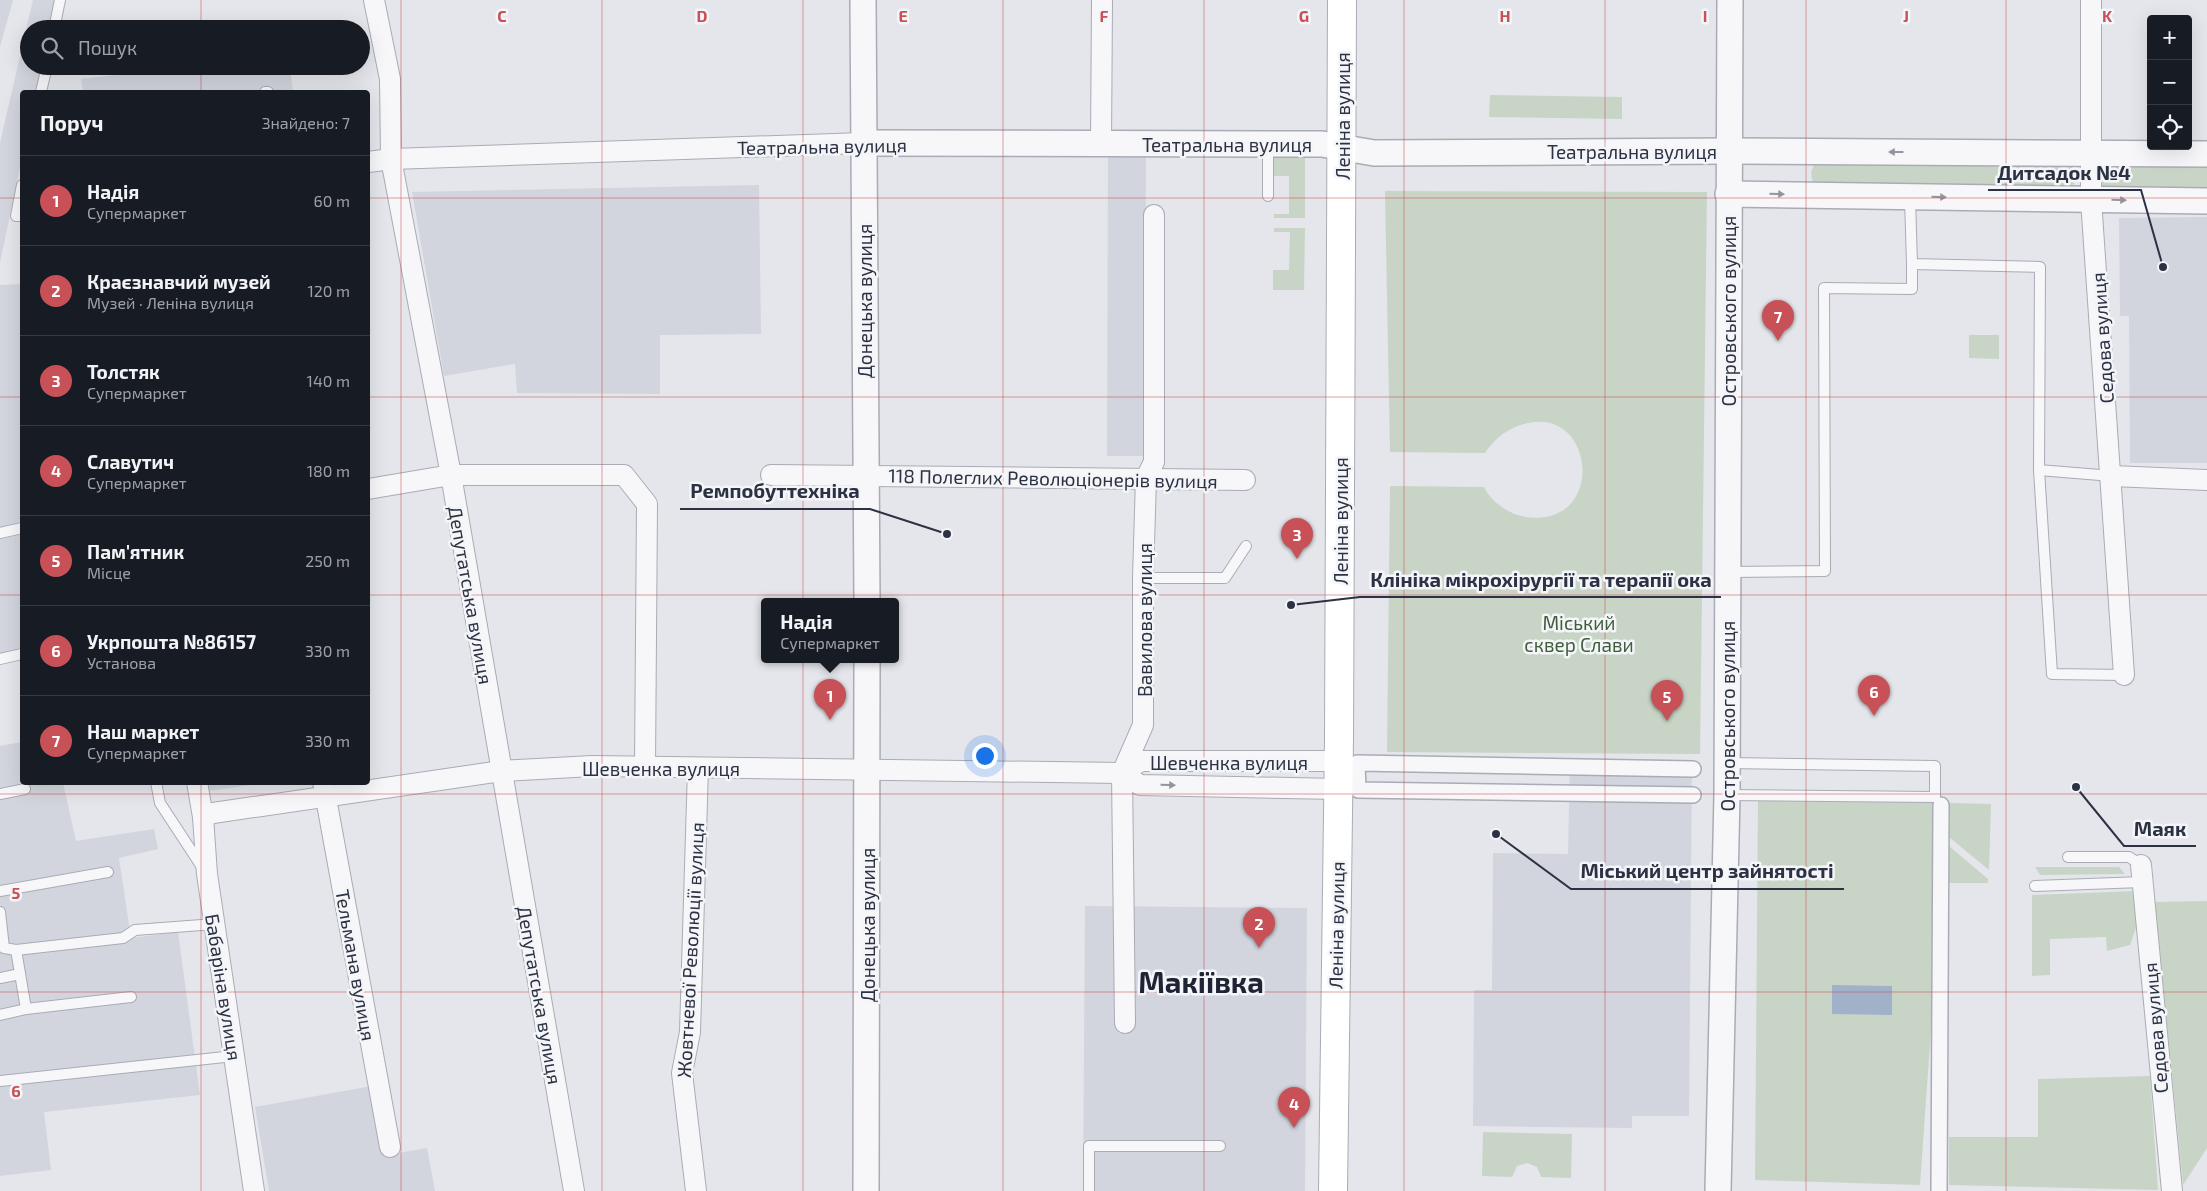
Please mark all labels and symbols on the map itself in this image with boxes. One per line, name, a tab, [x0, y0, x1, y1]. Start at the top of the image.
text: C	[497, 6, 507, 25]
text: D	[697, 6, 708, 25]
text: E	[898, 6, 908, 25]
text: F	[1100, 6, 1109, 25]
text: G	[1299, 6, 1309, 25]
text: H	[1499, 6, 1511, 25]
text: I	[1703, 6, 1707, 25]
text: J	[1903, 6, 1909, 25]
text: K	[2102, 6, 2113, 25]
street label: Леніна вулиця	[1331, 52, 1355, 180]
street label: Театральна вулиця	[737, 133, 907, 160]
street label: Театральна вулиця	[1142, 133, 1312, 157]
street label: Театральна вулиця	[1547, 140, 1717, 164]
one-way arrow	[1888, 148, 1904, 156]
callout: Дитсадок №4	[1988, 155, 2141, 190]
text: Дитсадок №4	[1997, 160, 2131, 184]
one-way arrow	[1769, 191, 1785, 199]
one-way arrow	[1932, 193, 1948, 201]
one-way arrow	[2112, 196, 2128, 204]
street label: Островського вулиця	[1717, 216, 1741, 406]
street label: Донецька вулиця	[853, 224, 877, 378]
street label: Седова вулиця	[2086, 272, 2119, 404]
pin: 7	[1762, 300, 1794, 341]
street label: Леніна вулиця	[1329, 457, 1353, 585]
street label: 118 Полеглих Революціонерів вулиця	[888, 464, 1218, 493]
callout: Ремпобуттехніка	[680, 474, 870, 509]
text: Ремпобуттехніка	[690, 478, 860, 502]
street label: Депутатська вулиця	[443, 504, 498, 686]
pin: 3	[1281, 518, 1313, 559]
street label: Вавилова вулиця	[1133, 543, 1157, 697]
callout: Клініка мікрохірургії та терапії ока	[1360, 562, 1721, 597]
text: Клініка мікрохірургії та терапії ока	[1370, 567, 1712, 591]
park label: Міський сквер Слави	[1524, 611, 1634, 656]
street label: Островського вулиця	[1716, 621, 1740, 811]
pin: 6	[1858, 675, 1890, 716]
pin: 1	[814, 679, 846, 720]
pin: 5	[1651, 680, 1683, 721]
your location	[972, 743, 998, 769]
street label: Шевченка вулиця	[1150, 751, 1308, 775]
street label: Шевченка вулиця	[582, 757, 740, 781]
one-way arrow	[1160, 781, 1176, 789]
callout: Маяк	[2124, 811, 2196, 846]
text: Маяк	[2134, 816, 2186, 840]
street label: Жовтневої Революції вулиця	[672, 822, 709, 1079]
street label: Донецька вулиця	[856, 848, 880, 1002]
callout: Міський центр зайнятості	[1571, 854, 1844, 889]
text: Міський центр зайнятості	[1580, 858, 1834, 882]
street label: Леніна вулиця	[1323, 861, 1350, 989]
text: 5	[12, 883, 21, 902]
street label: Тельмана вулиця	[330, 887, 381, 1043]
street label: Депутатська вулиця	[512, 904, 567, 1086]
pin: 2	[1243, 907, 1275, 948]
street label: Бабаріна вулиця	[200, 912, 247, 1062]
street label: Седова вулиця	[2138, 962, 2173, 1094]
district label: Макіївка	[1138, 964, 1264, 999]
text: 6	[11, 1081, 21, 1100]
pin: 4	[1278, 1087, 1310, 1128]

